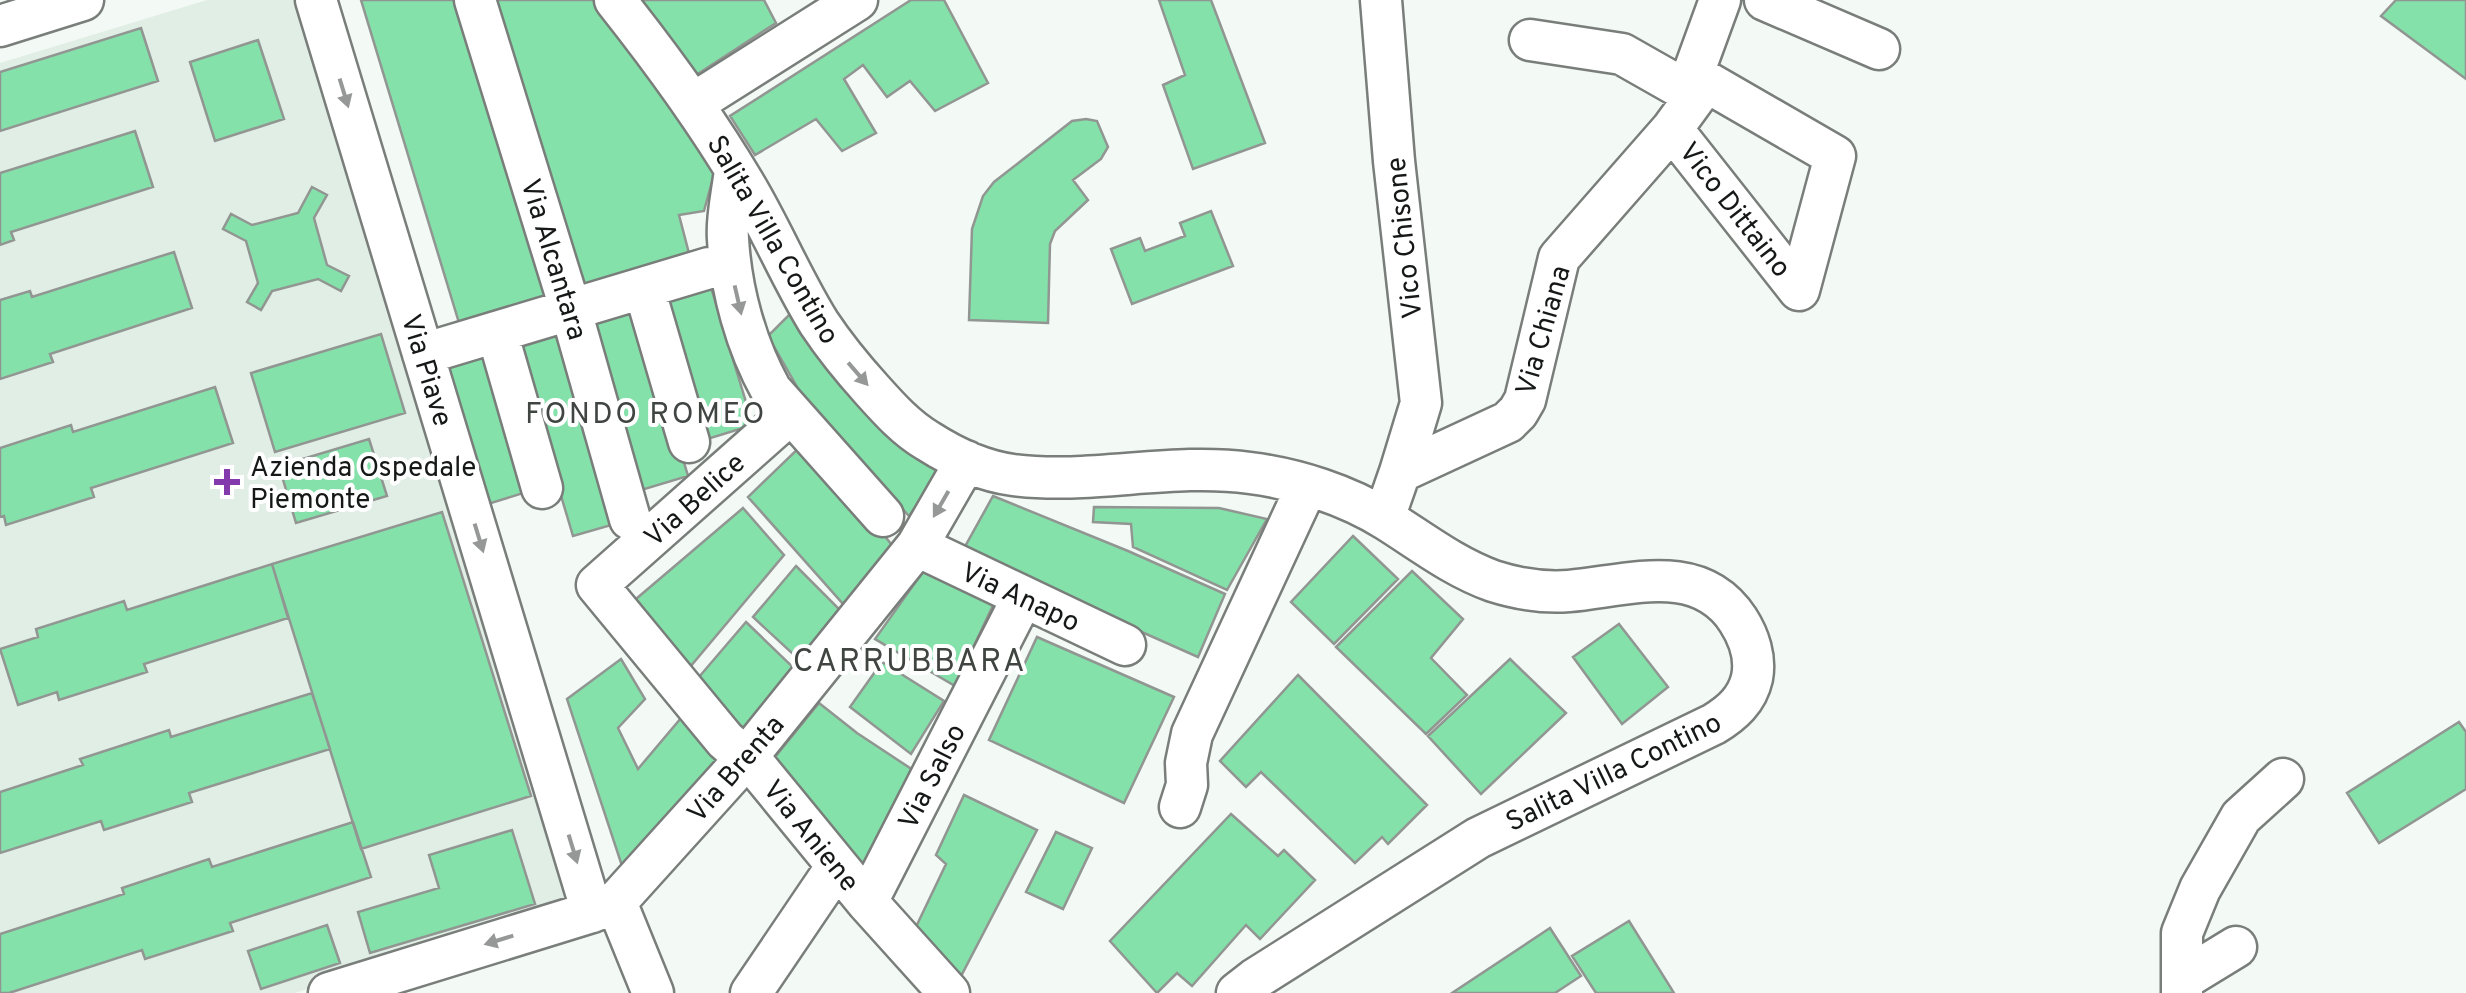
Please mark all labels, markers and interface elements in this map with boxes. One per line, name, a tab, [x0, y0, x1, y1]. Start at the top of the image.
one-way arrow	[337, 79, 352, 109]
street label: Salita Villa Contino	[697, 129, 846, 352]
street label: Vico Dittaino	[1670, 136, 1798, 286]
street label: Vico Chisone	[1380, 155, 1432, 320]
street label: Via Alcantara	[511, 175, 594, 345]
street label: Via Chiana	[1509, 262, 1581, 400]
one-way arrow	[731, 285, 746, 316]
street label: Via Piave	[391, 310, 459, 431]
one-way arrow	[847, 361, 869, 386]
district label: FONDO ROMEO	[525, 397, 767, 434]
street label: Via Belice	[638, 446, 754, 556]
place label: Azienda Ospedale Piemonte	[250, 451, 476, 519]
marker: Azienda Ospedale Piemonte	[214, 469, 240, 495]
one-way arrow	[933, 490, 951, 518]
one-way arrow	[472, 524, 487, 554]
street label: Via Anapo	[954, 555, 1085, 642]
district label: CARRUBBARA	[793, 643, 1027, 683]
street label: Salita Villa Contino	[1500, 706, 1728, 842]
street label: Via Brenta	[681, 709, 794, 831]
street label: Via Salso	[892, 718, 976, 836]
street label: Via Aniene	[754, 773, 866, 900]
one-way arrow	[566, 835, 581, 865]
one-way arrow	[483, 934, 513, 949]

